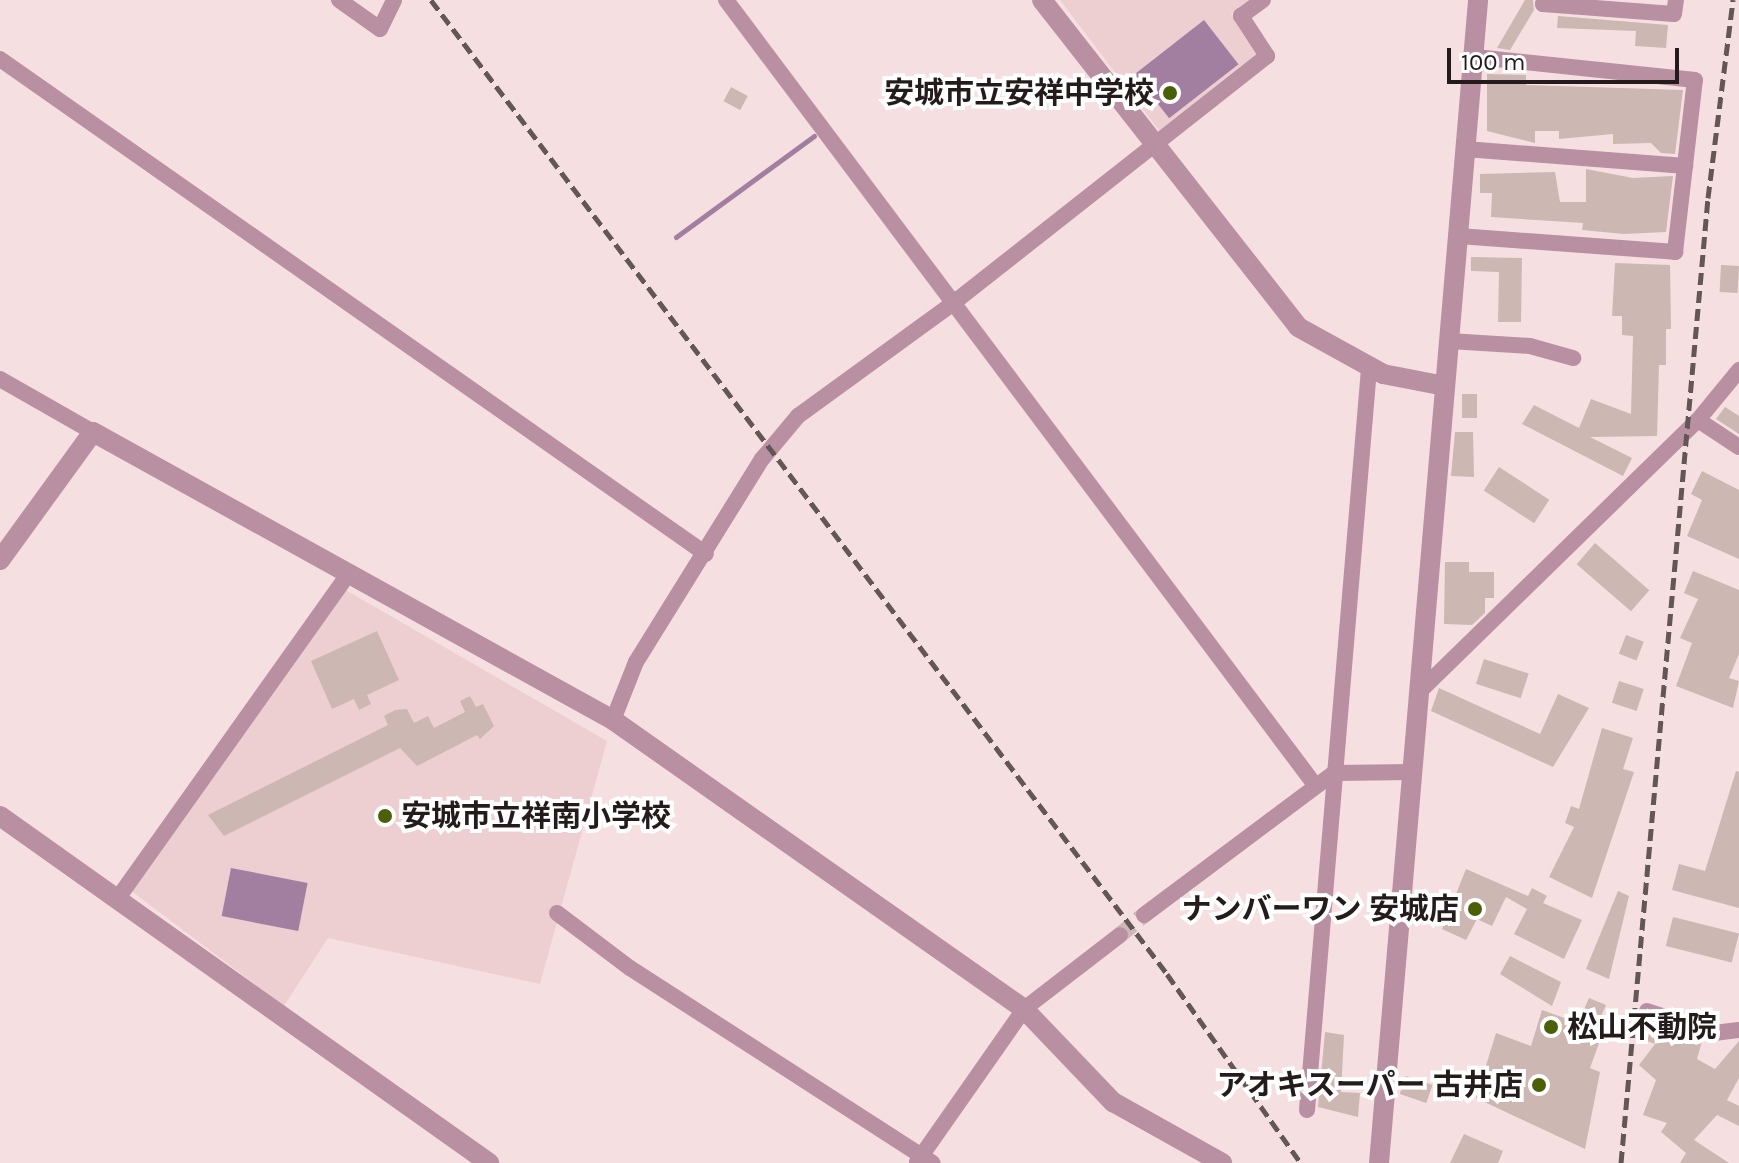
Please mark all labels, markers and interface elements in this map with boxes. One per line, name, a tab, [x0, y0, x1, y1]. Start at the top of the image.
scale bar	[1451, 32, 1683, 82]
text: 100 m	[1461, 48, 1526, 76]
place label: 安城市立安祥中学校	[884, 75, 1154, 111]
marker: 安城市立安祥中学校	[1161, 84, 1179, 102]
place label: 安城市立祥南小学校	[401, 798, 671, 834]
marker: 安城市立祥南小学校	[376, 807, 394, 825]
place label: ナンバーワン 安城店	[1181, 891, 1459, 927]
marker: ナンバーワン 安城店	[1466, 900, 1484, 918]
place label: 松山不動院	[1567, 1009, 1717, 1045]
marker: 松山不動院	[1542, 1018, 1560, 1036]
place label: アオキスーパー 古井店	[1215, 1067, 1523, 1103]
marker: アオキスーパー 古井店	[1530, 1076, 1548, 1094]

